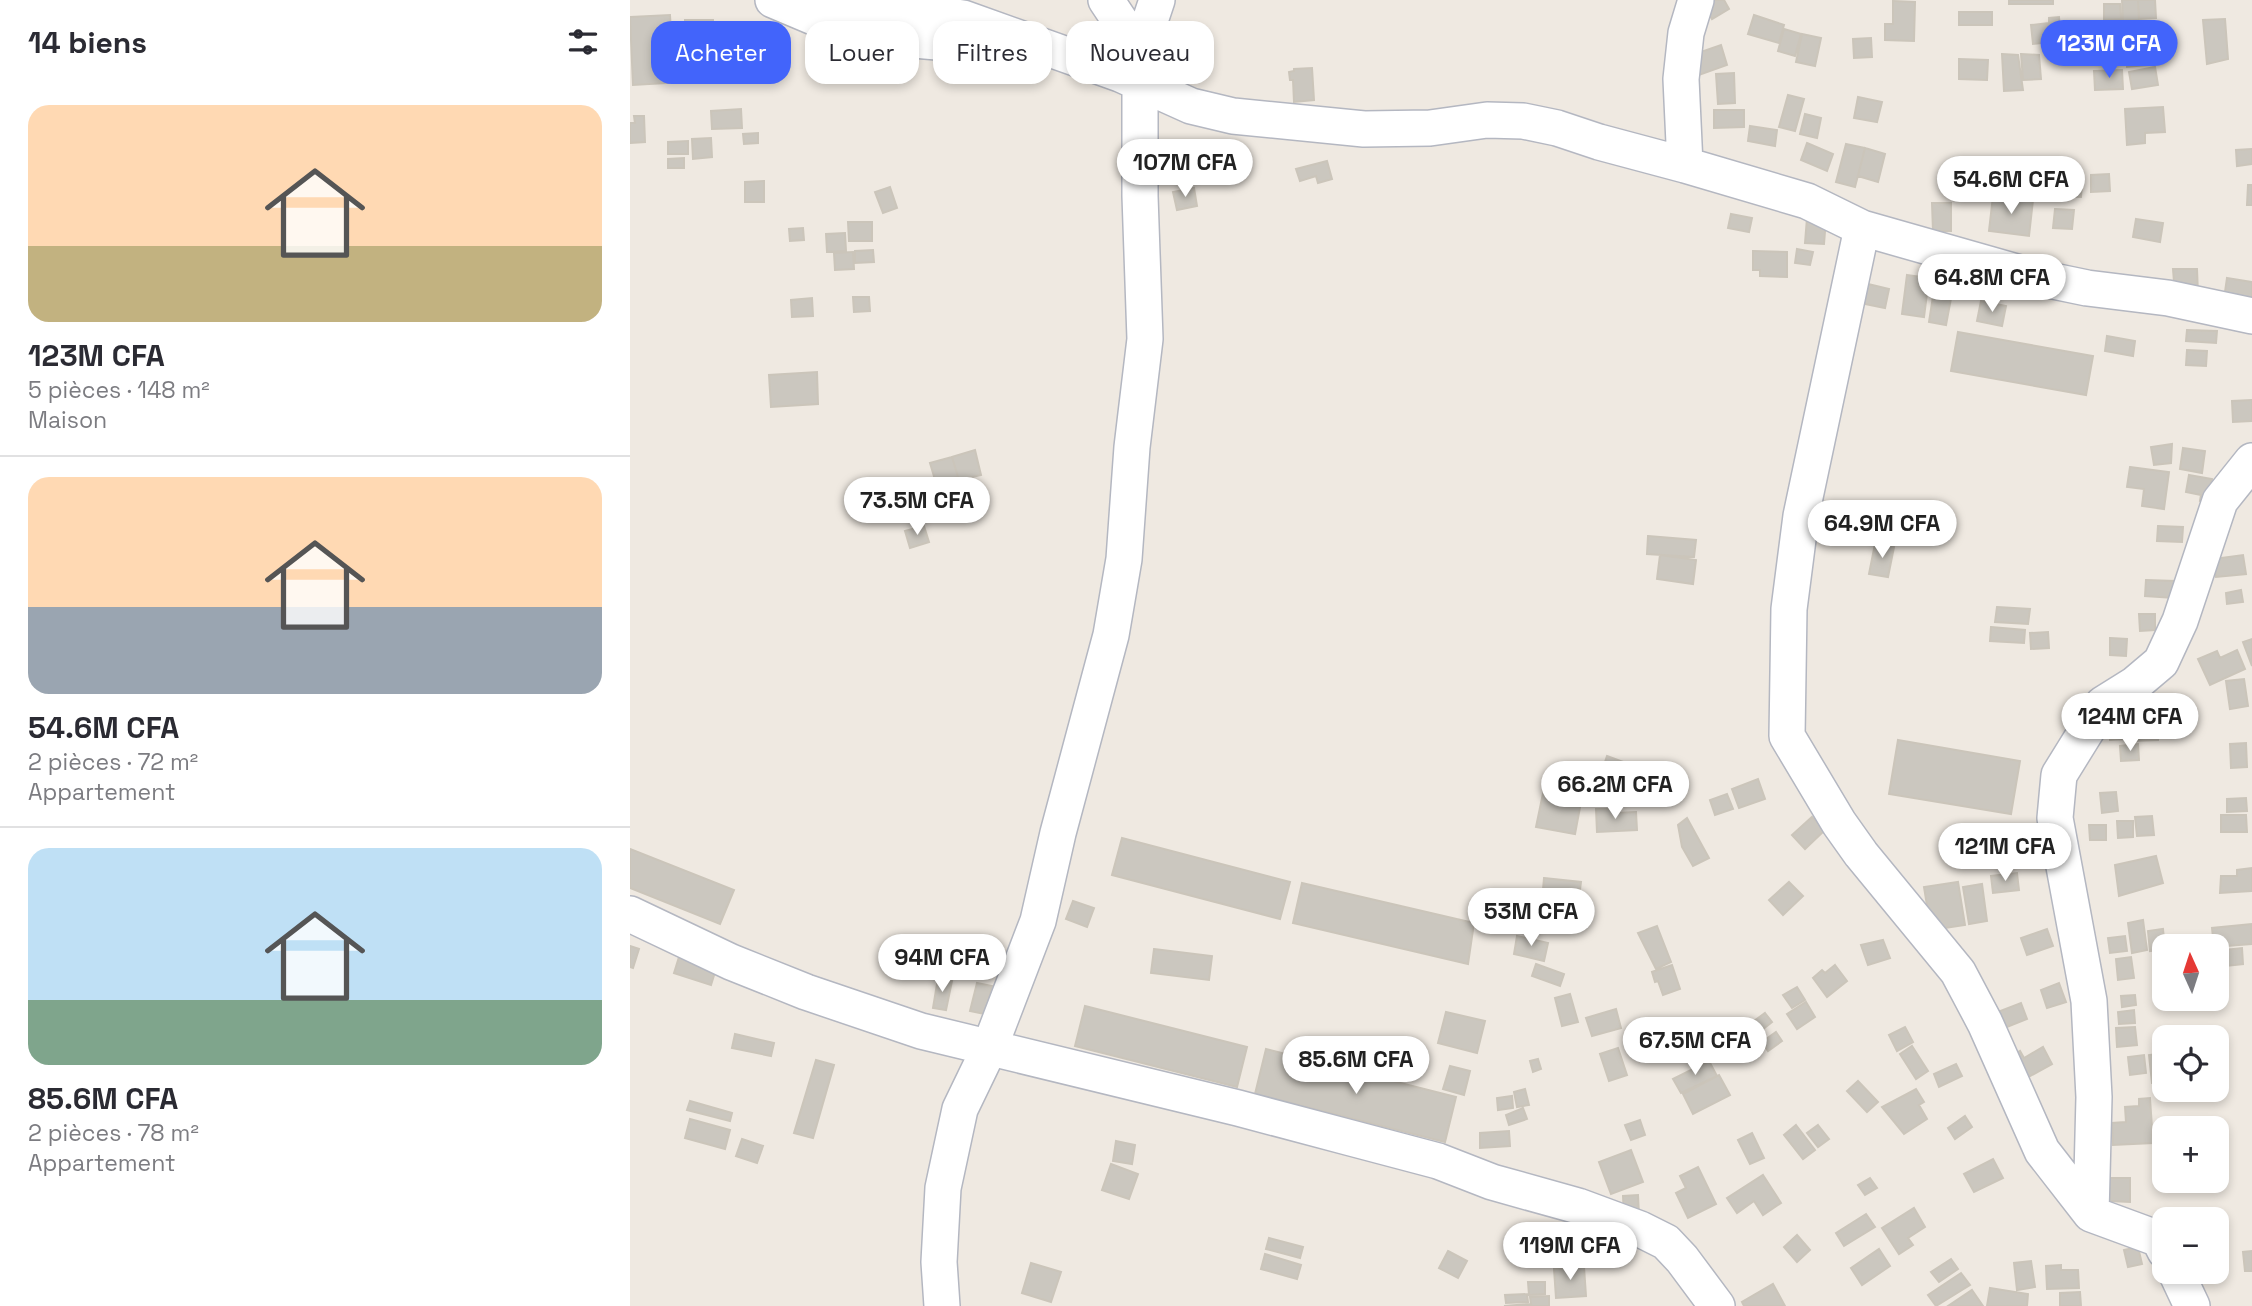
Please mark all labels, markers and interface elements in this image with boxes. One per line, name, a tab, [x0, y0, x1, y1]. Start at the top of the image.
pin: 123M CFA	[2037, 20, 2181, 80]
chip: Acheter	[651, 21, 791, 84]
chip: Louer	[805, 21, 919, 84]
chip: Filtres	[933, 21, 1052, 84]
chip: Nouveau	[1066, 21, 1214, 84]
text: 14 biens	[28, 23, 147, 62]
icon: filters	[564, 23, 602, 61]
text: 123M CFA	[2057, 28, 2161, 58]
pin: 107M CFA	[1113, 140, 1257, 199]
text: 107M CFA	[1133, 147, 1237, 177]
icon: home	[252, 150, 378, 276]
pin: 54.6M CFA	[1931, 156, 2091, 216]
text: 54.6M CFA	[1953, 164, 2069, 194]
pin: 64.8M CFA	[1912, 254, 2072, 314]
text: 64.8M CFA	[1934, 262, 2050, 292]
text: 123M CFA	[28, 336, 165, 375]
text: 5 pièces · 148 m²	[28, 375, 210, 405]
text: Maison	[28, 405, 107, 435]
pin: 73.5M CFA	[837, 477, 997, 537]
text: 73.5M CFA	[860, 485, 974, 515]
pin: 64.9M CFA	[1802, 500, 1962, 560]
text: 64.9M CFA	[1824, 508, 1940, 538]
icon: home	[252, 522, 378, 648]
pin: 124M CFA	[2058, 694, 2202, 753]
text: 124M CFA	[2077, 701, 2183, 731]
text: 54.6M CFA	[28, 708, 179, 747]
text: 2 pièces · 72 m²	[28, 747, 198, 777]
pin: 66.2M CFA	[1535, 762, 1695, 821]
text: 66.2M CFA	[1557, 769, 1673, 799]
text: Appartement	[28, 777, 176, 807]
pin: 121M CFA	[1933, 824, 2077, 883]
text: 121M CFA	[1954, 831, 2056, 861]
pin: 53M CFA	[1466, 888, 1596, 948]
icon: home	[252, 893, 378, 1019]
text: 53M CFA	[1484, 896, 1578, 926]
pin: 94M CFA	[877, 934, 1007, 994]
north arrow	[2152, 934, 2230, 1012]
map controls	[2152, 934, 2229, 1284]
text: 94M CFA	[894, 942, 990, 972]
pin: 67.5M CFA	[1615, 1018, 1775, 1077]
text: 67.5M CFA	[1639, 1025, 1751, 1055]
button: locate	[2152, 1025, 2229, 1102]
pin: 85.6M CFA	[1276, 1036, 1436, 1096]
text: 85.6M CFA	[1298, 1044, 1414, 1074]
text: 85.6M CFA	[28, 1079, 178, 1118]
button: +	[2152, 1116, 2229, 1193]
text: 2 pièces · 78 m²	[28, 1118, 199, 1148]
text: Appartement	[28, 1148, 176, 1178]
button: −	[2152, 1207, 2229, 1284]
pin: 119M CFA	[1498, 1222, 1642, 1282]
text: 119M CFA	[1519, 1230, 1621, 1260]

